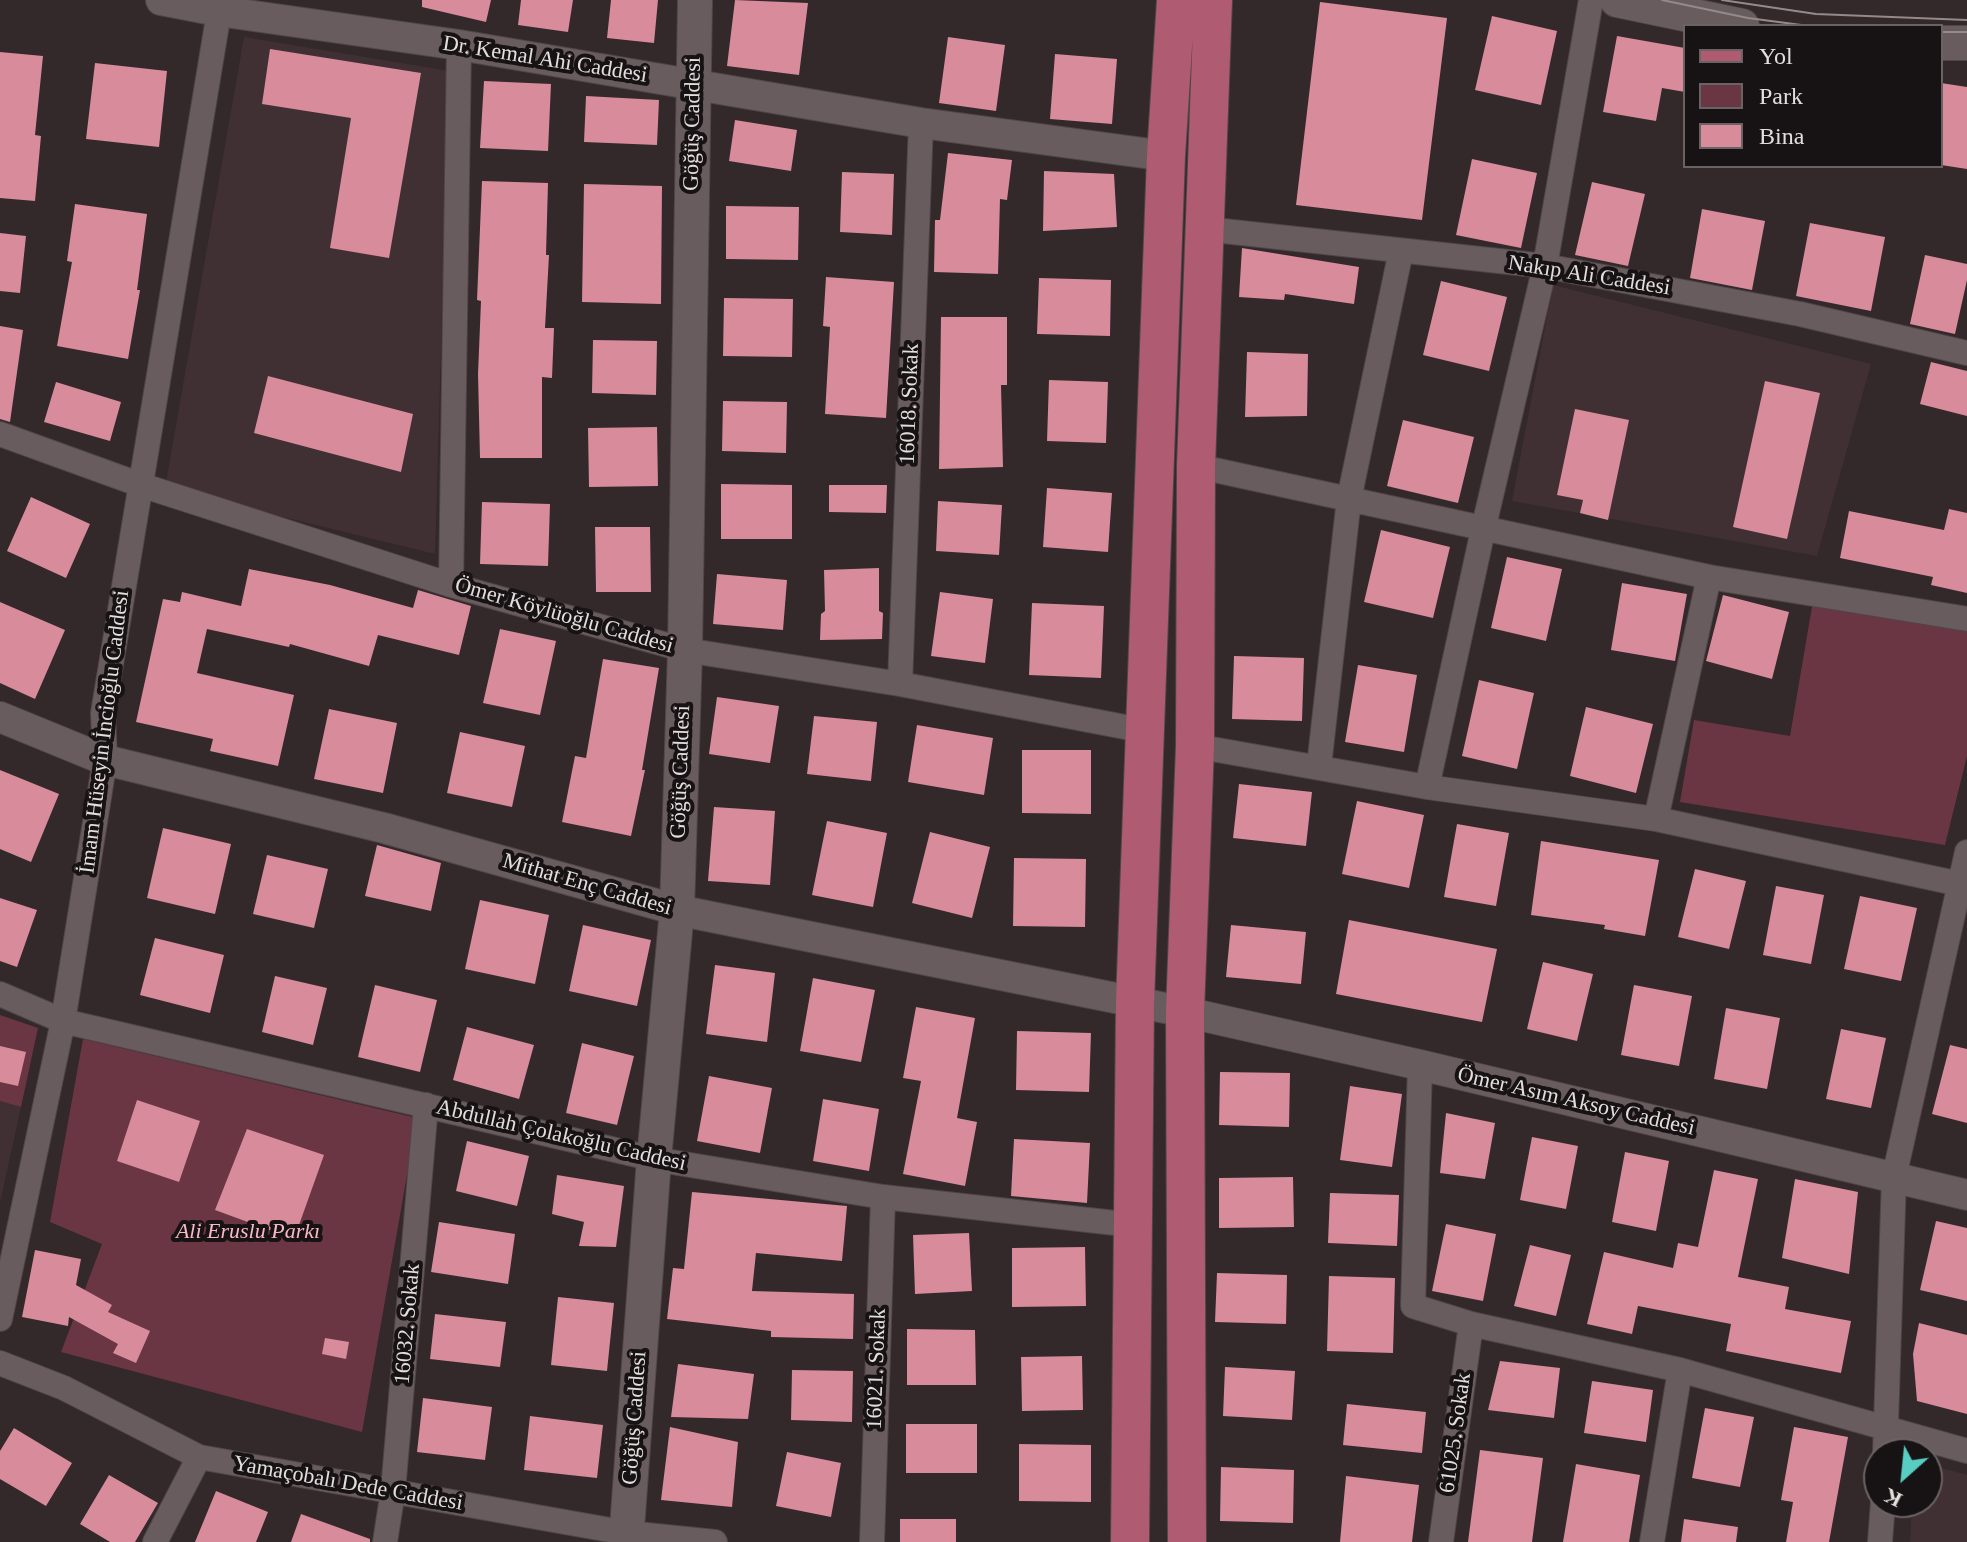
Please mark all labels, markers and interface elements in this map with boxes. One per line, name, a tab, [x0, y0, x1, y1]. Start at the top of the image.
legend	[1683, 24, 1943, 168]
street label: Dr. Kemal Ahi Caddesi	[441, 31, 649, 89]
text: Yol	[1759, 43, 1793, 69]
street label: Göğüş Caddesi	[679, 57, 707, 191]
text: Park	[1759, 83, 1803, 109]
text: Bina	[1759, 123, 1804, 149]
street label: Nakıp Ali Caddesi	[1506, 250, 1672, 302]
street label: 16018. Sokak	[895, 343, 925, 465]
street label: Ömer Köylüoğlu Caddesi	[452, 572, 676, 660]
street label: İmam Hüseyin İncioğlu Caddesi	[75, 589, 135, 875]
street label: Göğüş Caddesi	[665, 705, 697, 839]
street label: Mithat Enç Caddesi	[499, 848, 675, 922]
street label: Ömer Asım Aksoy Caddesi	[1455, 1062, 1697, 1142]
street label: Abdullah Çolakoğlu Caddesi	[434, 1094, 688, 1178]
park label: Ali Eruslu Parkı	[176, 1219, 320, 1245]
street label: 16032. Sokak	[390, 1263, 426, 1385]
street label: 16021. Sokak	[862, 1308, 892, 1430]
street label: Göğüş Caddesi	[617, 1350, 653, 1486]
street label: 61025. Sokak	[1435, 1371, 1477, 1495]
north arrow	[1863, 1438, 1943, 1518]
street label: Yamaçobalı Dede Caddesi	[231, 1451, 465, 1517]
text: K	[1879, 1483, 1906, 1513]

